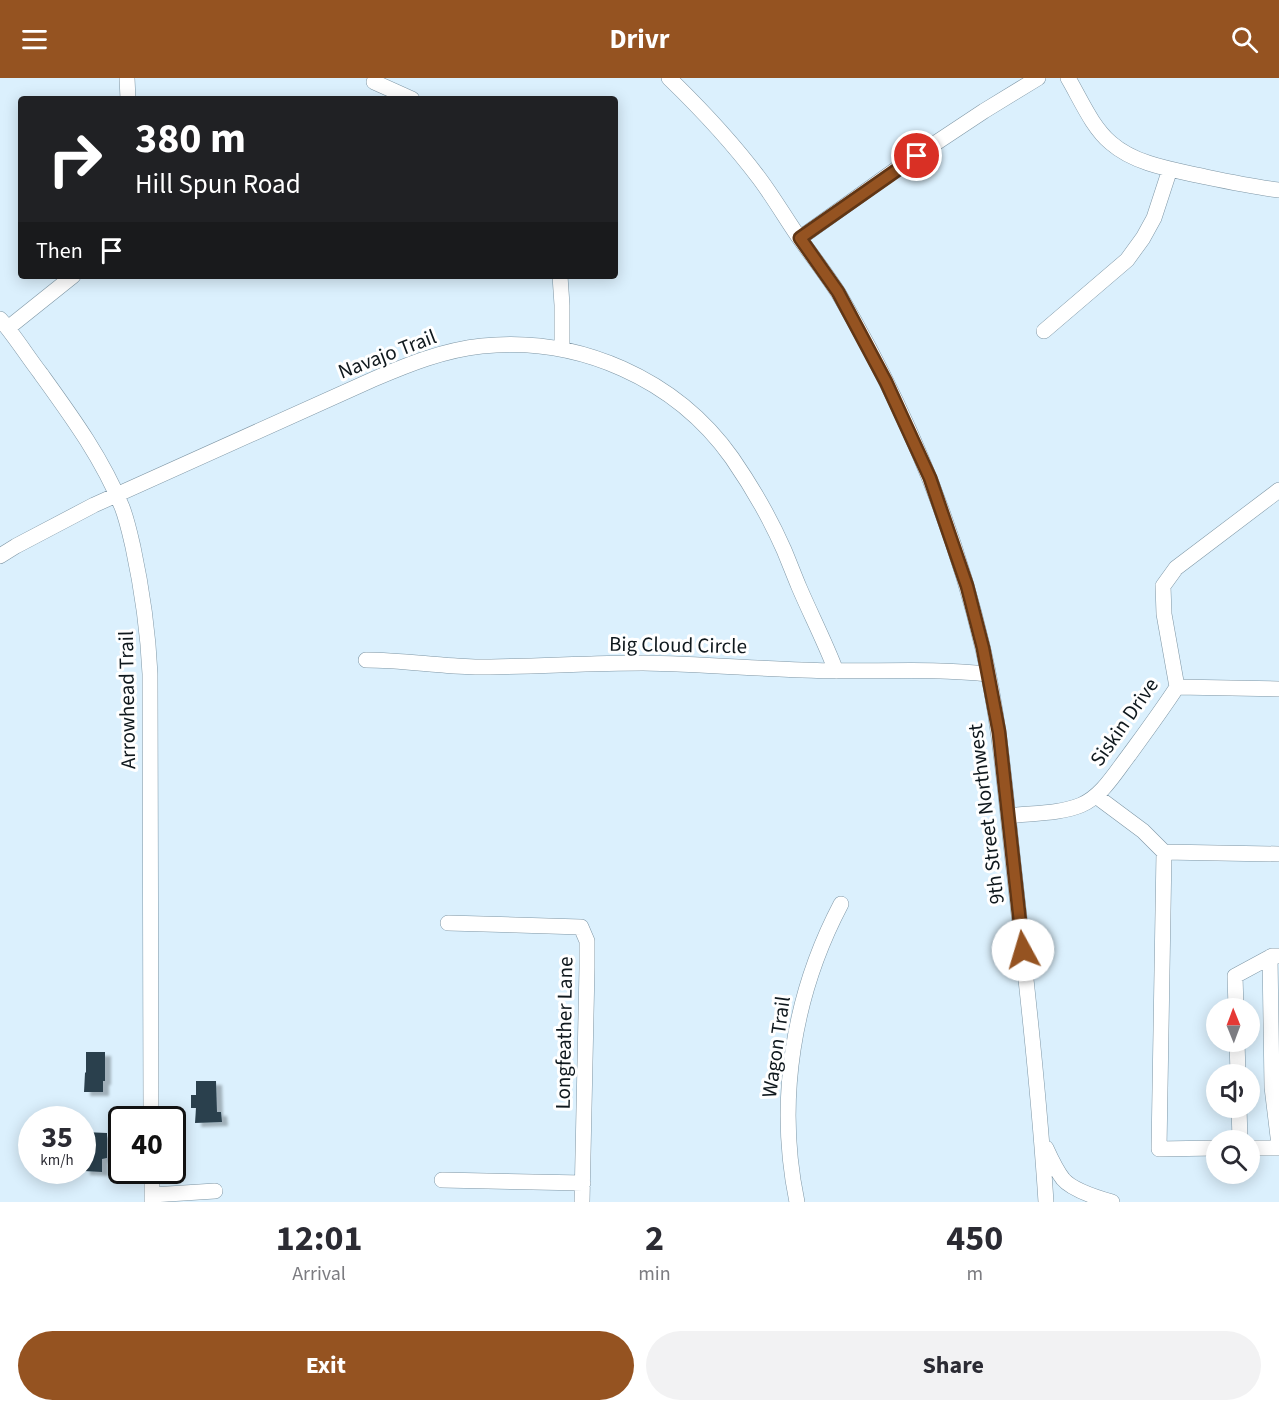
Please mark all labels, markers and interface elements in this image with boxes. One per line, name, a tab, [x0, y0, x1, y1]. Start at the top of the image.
text: Drivr	[609, 20, 670, 59]
icon: menu	[18, 23, 51, 56]
icon: search	[1228, 23, 1261, 56]
text: 380 m	[135, 109, 246, 169]
icon: right	[36, 120, 114, 198]
pin	[891, 130, 942, 181]
icon: arrive	[900, 139, 933, 172]
text: Hill Spun Road	[135, 165, 301, 204]
icon: arrive	[95, 234, 128, 267]
text: Then	[36, 235, 83, 267]
street label: Navajo Trail	[334, 322, 440, 386]
street label: Big Cloud Circle	[609, 629, 747, 661]
street label: Arrowhead Trail	[111, 631, 143, 769]
street label: Siskin Drive	[1082, 672, 1166, 772]
street label: 9th Street Northwest	[960, 722, 1012, 906]
position arrow	[991, 918, 1055, 982]
street label: Longfeather Lane	[548, 956, 580, 1110]
street label: Wagon Trail	[754, 994, 798, 1100]
north arrow	[1206, 998, 1260, 1052]
map controls	[1206, 998, 1260, 1184]
button: sound	[1206, 1064, 1260, 1118]
speed limit sign: 40	[108, 1106, 186, 1184]
text: 35	[41, 1116, 73, 1159]
button: search	[1206, 1130, 1260, 1184]
text: km/h	[40, 1150, 74, 1171]
text: 12:01	[276, 1213, 363, 1264]
text: 2	[645, 1213, 664, 1264]
text: 450	[946, 1213, 1003, 1264]
text: Arrival	[292, 1260, 346, 1288]
text: min	[638, 1260, 671, 1288]
text: m	[966, 1260, 983, 1288]
button: Exit	[18, 1331, 634, 1400]
button: Share	[646, 1331, 1261, 1400]

